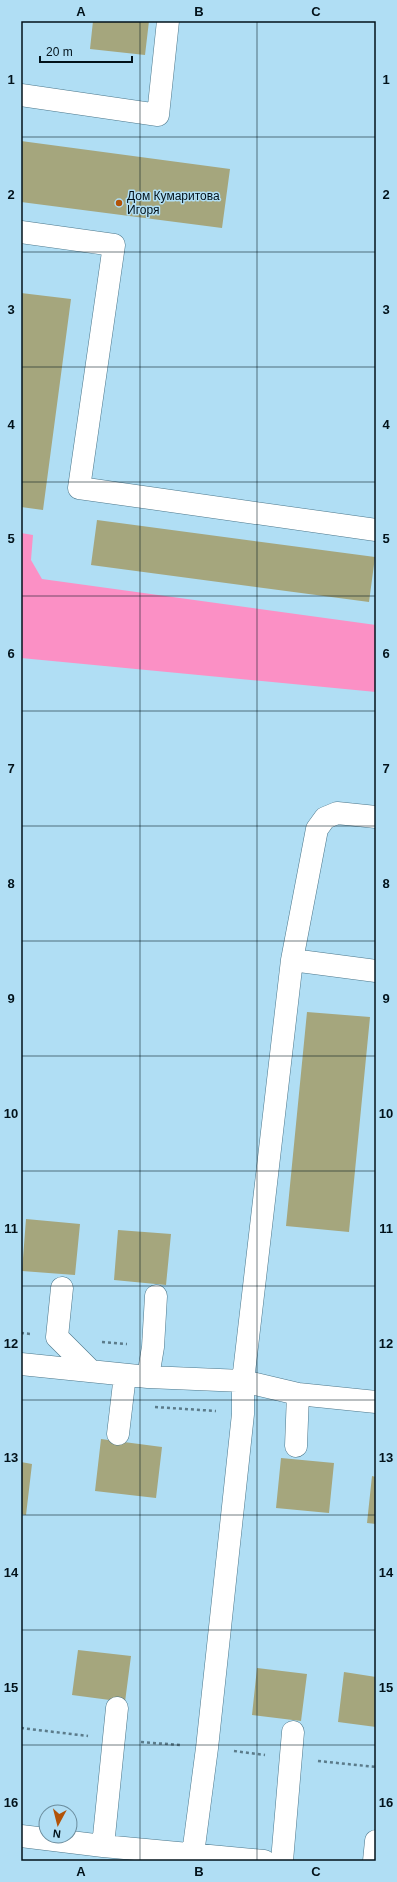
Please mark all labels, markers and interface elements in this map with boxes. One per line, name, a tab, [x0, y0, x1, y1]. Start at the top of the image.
text: A	[76, 4, 86, 19]
text: B	[194, 4, 204, 19]
text: C	[311, 4, 321, 19]
scale bar	[40, 38, 132, 64]
text: 20 m	[46, 45, 73, 59]
text: 1	[7, 72, 15, 87]
text: 1	[382, 72, 390, 87]
text: 2	[7, 187, 15, 202]
text: 2	[382, 187, 390, 202]
place label: Дом Кумаритова Игоря	[127, 189, 220, 217]
marker: Дом Кумаритова Игоря	[114, 198, 124, 208]
text: 3	[7, 302, 15, 317]
text: 3	[382, 302, 390, 317]
text: 4	[7, 417, 15, 432]
text: 4	[382, 417, 390, 432]
text: 5	[7, 531, 15, 546]
text: 5	[382, 531, 390, 546]
text: 6	[7, 646, 15, 661]
text: 6	[382, 646, 390, 661]
text: 7	[7, 761, 15, 776]
text: 7	[382, 761, 390, 776]
text: 8	[7, 876, 15, 891]
text: 8	[382, 876, 390, 891]
text: 9	[7, 991, 15, 1006]
text: 9	[382, 991, 390, 1006]
text: 10	[4, 1106, 18, 1121]
text: 10	[379, 1106, 393, 1121]
text: 11	[4, 1221, 18, 1236]
text: 11	[379, 1221, 393, 1236]
text: 12	[4, 1336, 18, 1351]
text: 12	[379, 1336, 393, 1351]
text: 13	[4, 1450, 18, 1465]
text: 13	[379, 1450, 393, 1465]
text: 14	[4, 1565, 19, 1580]
text: 14	[379, 1565, 394, 1580]
text: 15	[4, 1680, 18, 1695]
text: 15	[379, 1680, 393, 1695]
text: 16	[4, 1795, 18, 1810]
text: 16	[379, 1795, 393, 1810]
north arrow	[38, 1804, 78, 1844]
text: N	[52, 1827, 61, 1840]
text: A	[76, 1864, 86, 1879]
text: B	[194, 1864, 204, 1879]
text: C	[311, 1864, 321, 1879]

